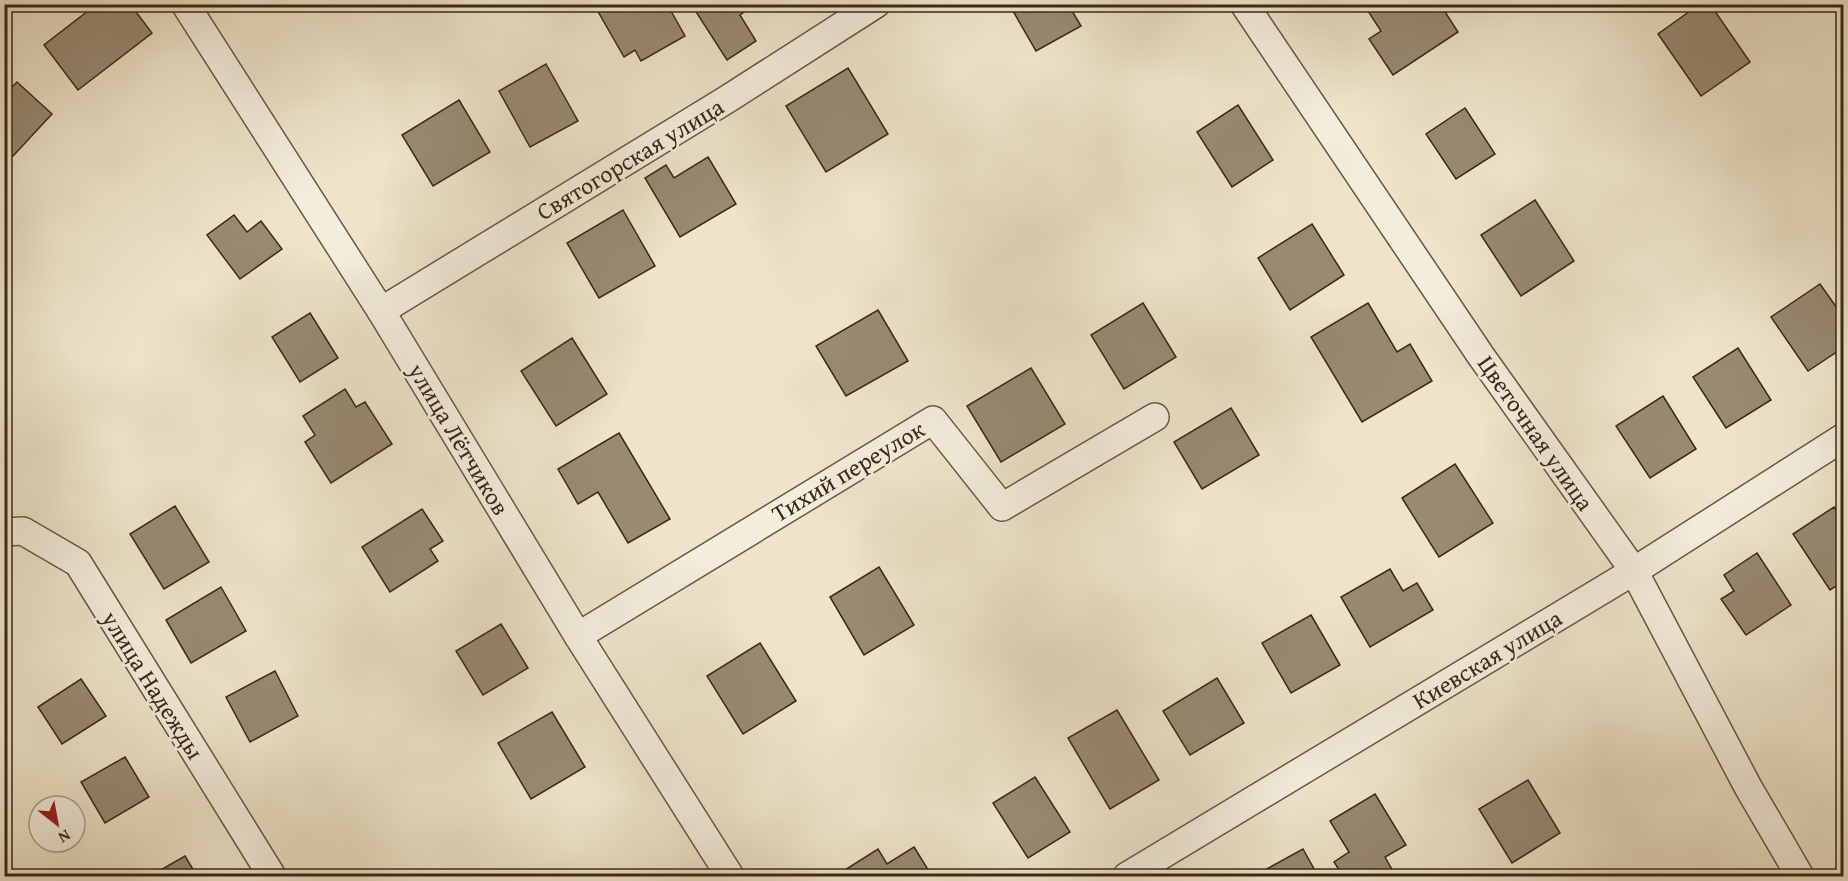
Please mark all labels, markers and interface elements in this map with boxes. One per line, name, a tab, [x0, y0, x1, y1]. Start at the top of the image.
street label: Святогорская улица	[530, 89, 731, 229]
street label: Цветочная улица	[1469, 348, 1603, 518]
street label: улица Лётчиков	[399, 356, 518, 522]
street label: Тихий переулок	[765, 411, 932, 531]
street label: Киевская улица	[1406, 600, 1569, 717]
street label: улица Надежды	[93, 603, 213, 766]
north arrow	[27, 794, 87, 854]
text: N	[54, 824, 75, 850]

